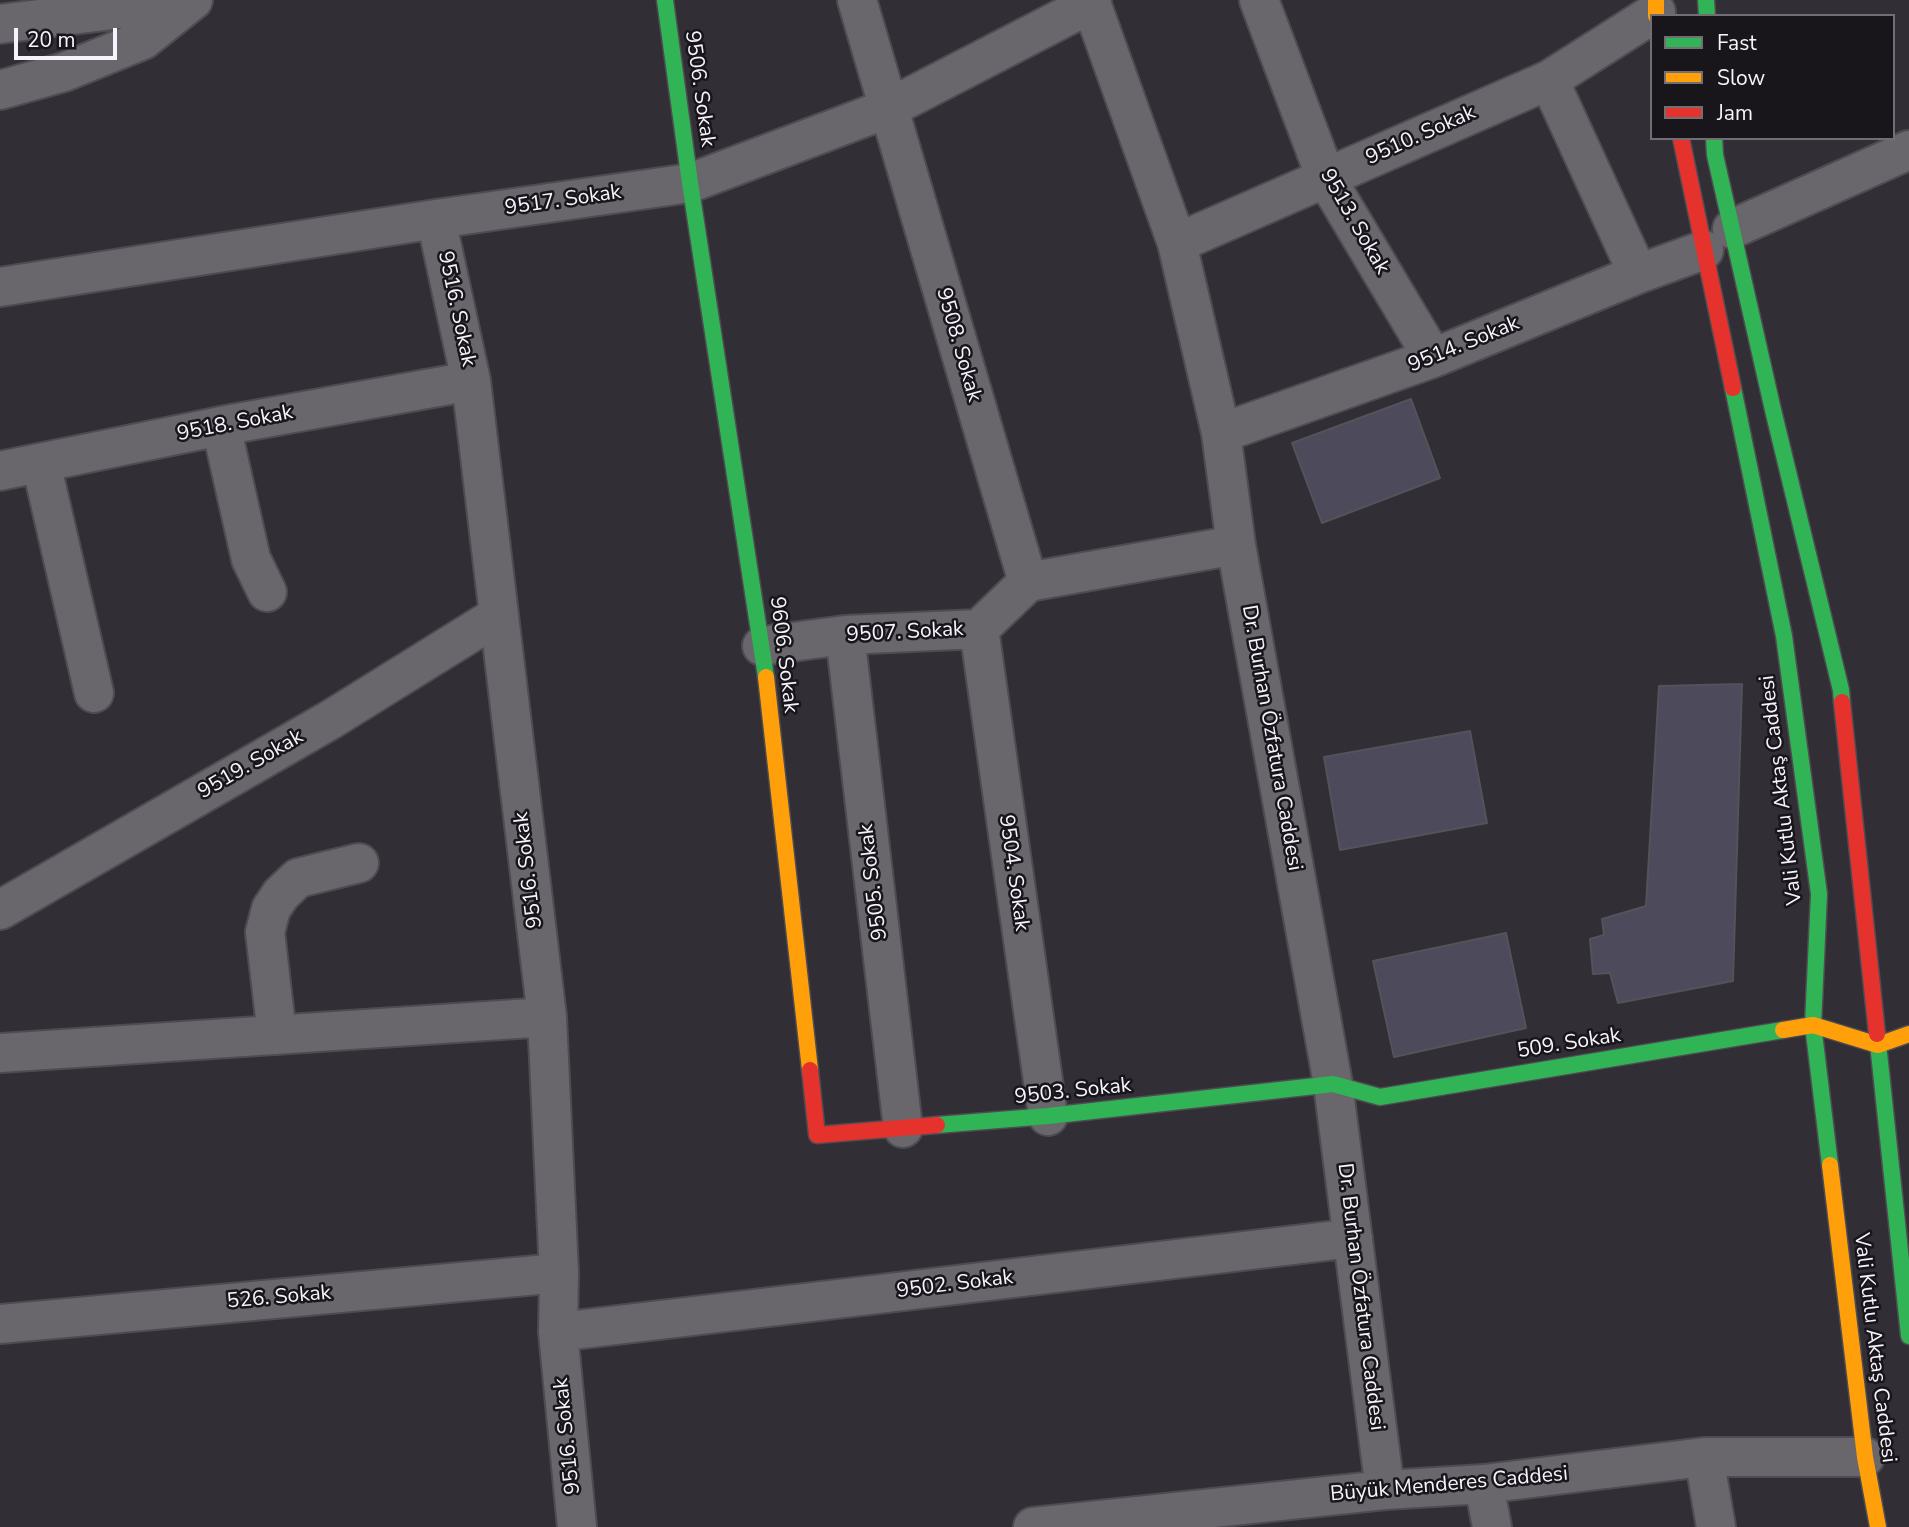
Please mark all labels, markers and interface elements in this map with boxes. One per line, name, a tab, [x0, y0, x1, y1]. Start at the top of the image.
scale bar	[18, 14, 121, 58]
legend	[1650, 14, 1895, 140]
text: 20 m	[27, 26, 76, 54]
street label: 9506. Sokak	[678, 29, 720, 149]
text: Fast	[1717, 29, 1757, 57]
text: Slow	[1717, 64, 1765, 92]
text: Jam	[1717, 99, 1753, 127]
street label: 9510. Sokak	[1362, 101, 1480, 171]
street label: 9513. Sokak	[1314, 165, 1394, 279]
street label: 9517. Sokak	[503, 180, 623, 222]
street label: 9516. Sokak	[431, 249, 481, 369]
street label: 9508. Sokak	[930, 285, 986, 405]
street label: 9514. Sokak	[1405, 311, 1523, 379]
street label: 9518. Sokak	[175, 400, 295, 448]
street label: 9606. Sokak	[763, 595, 803, 715]
street label: Dr. Burhan Özfatura Caddesi	[1235, 603, 1307, 873]
street label: 9507. Sokak	[846, 617, 964, 649]
street label: Vali Kutlu Aktaş Caddesi	[1755, 674, 1809, 906]
street label: 9519. Sokak	[194, 725, 308, 805]
street label: 9516. Sokak	[509, 810, 549, 930]
street label: 9504. Sokak	[992, 813, 1034, 933]
street label: 9505. Sokak	[854, 822, 894, 942]
street label: 509. Sokak	[1515, 1023, 1623, 1065]
street label: 9503. Sokak	[1013, 1073, 1133, 1111]
street label: Dr. Burhan Özfatura Caddesi	[1331, 1162, 1389, 1432]
street label: Vali Kutlu Aktaş Caddesi	[1847, 1232, 1901, 1464]
street label: 9502. Sokak	[895, 1265, 1015, 1305]
street label: 526. Sokak	[226, 1281, 332, 1315]
street label: 9516. Sokak	[549, 1376, 587, 1496]
street label: Büyük Menderes Caddesi	[1329, 1462, 1569, 1508]

